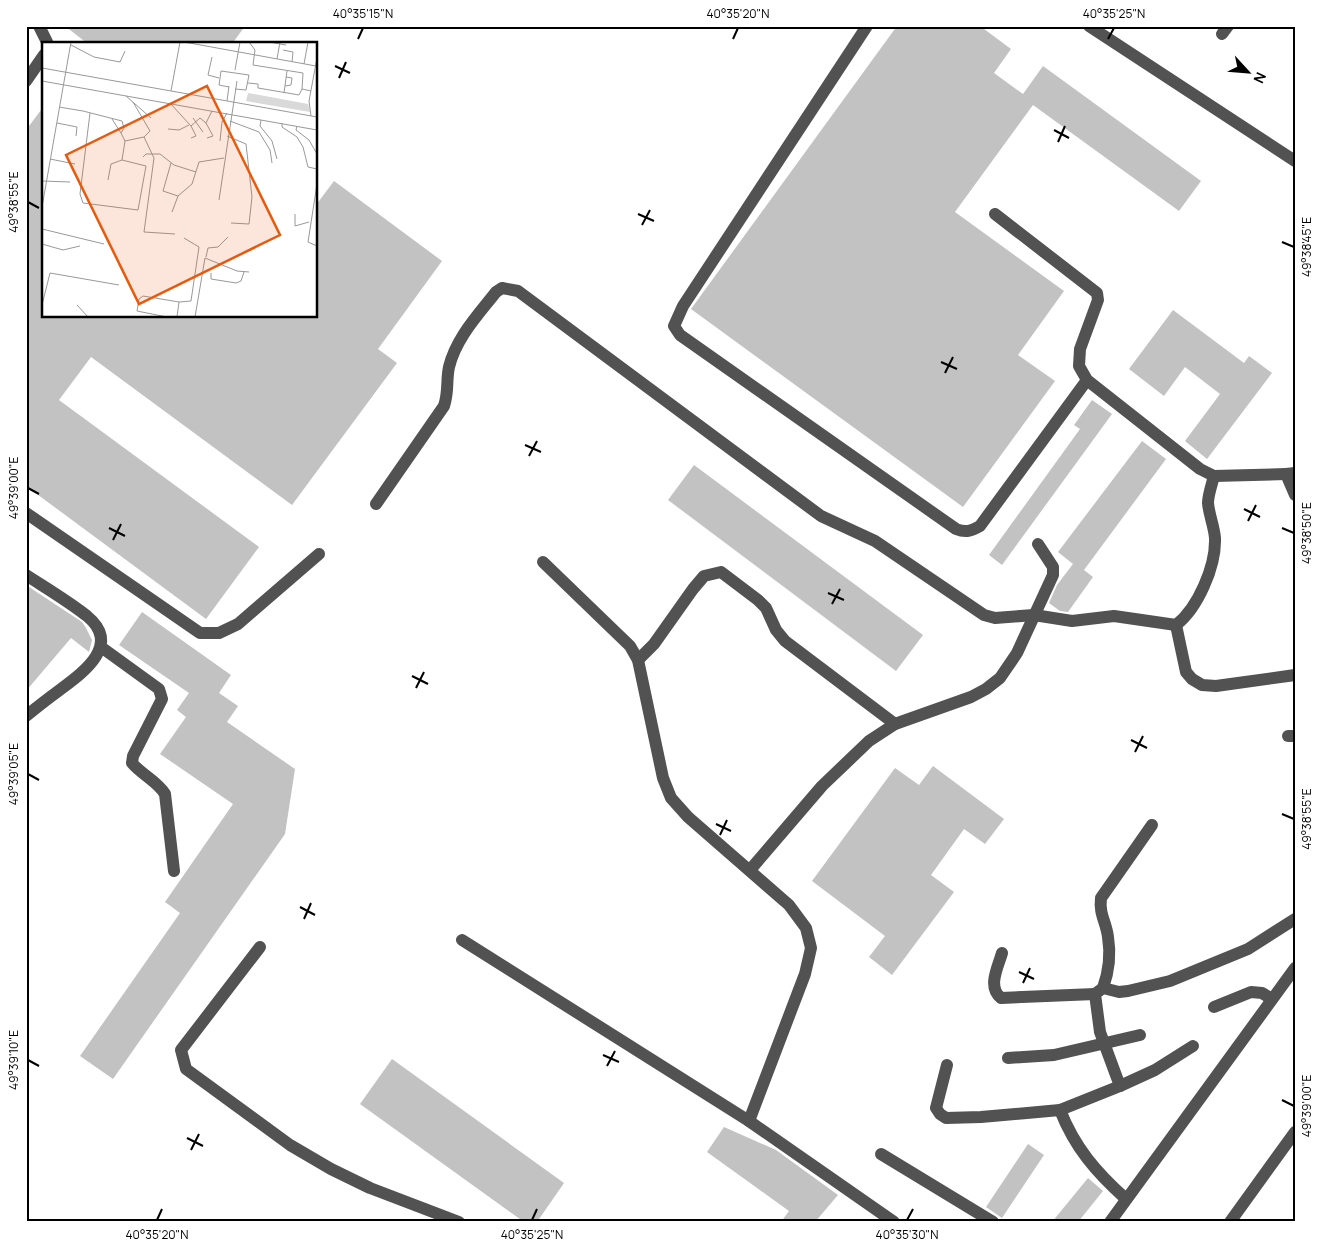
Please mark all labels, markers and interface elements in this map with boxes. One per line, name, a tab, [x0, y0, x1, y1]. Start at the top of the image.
text: 40°35'15"N	[333, 5, 393, 22]
text: 40°35'20"N	[706, 5, 770, 22]
text: 40°35'25"N	[1083, 5, 1145, 22]
inset map	[42, 42, 318, 318]
north arrow	[1224, 48, 1274, 98]
text: N	[1249, 69, 1271, 87]
text: 49°38'55"E	[5, 171, 22, 233]
text: 49°38'45"E	[1298, 217, 1315, 277]
text: 49°39'00"E	[5, 457, 22, 519]
text: 49°38'50"E	[1298, 502, 1315, 564]
text: 49°39'05"E	[5, 743, 22, 805]
text: 49°38'55"E	[1298, 788, 1315, 850]
text: 49°39'10"E	[5, 1030, 22, 1090]
text: 49°39'00"E	[1298, 1075, 1315, 1137]
text: 40°35'20"N	[125, 1226, 189, 1243]
text: 40°35'25"N	[501, 1226, 563, 1243]
text: 40°35'30"N	[876, 1226, 938, 1243]

